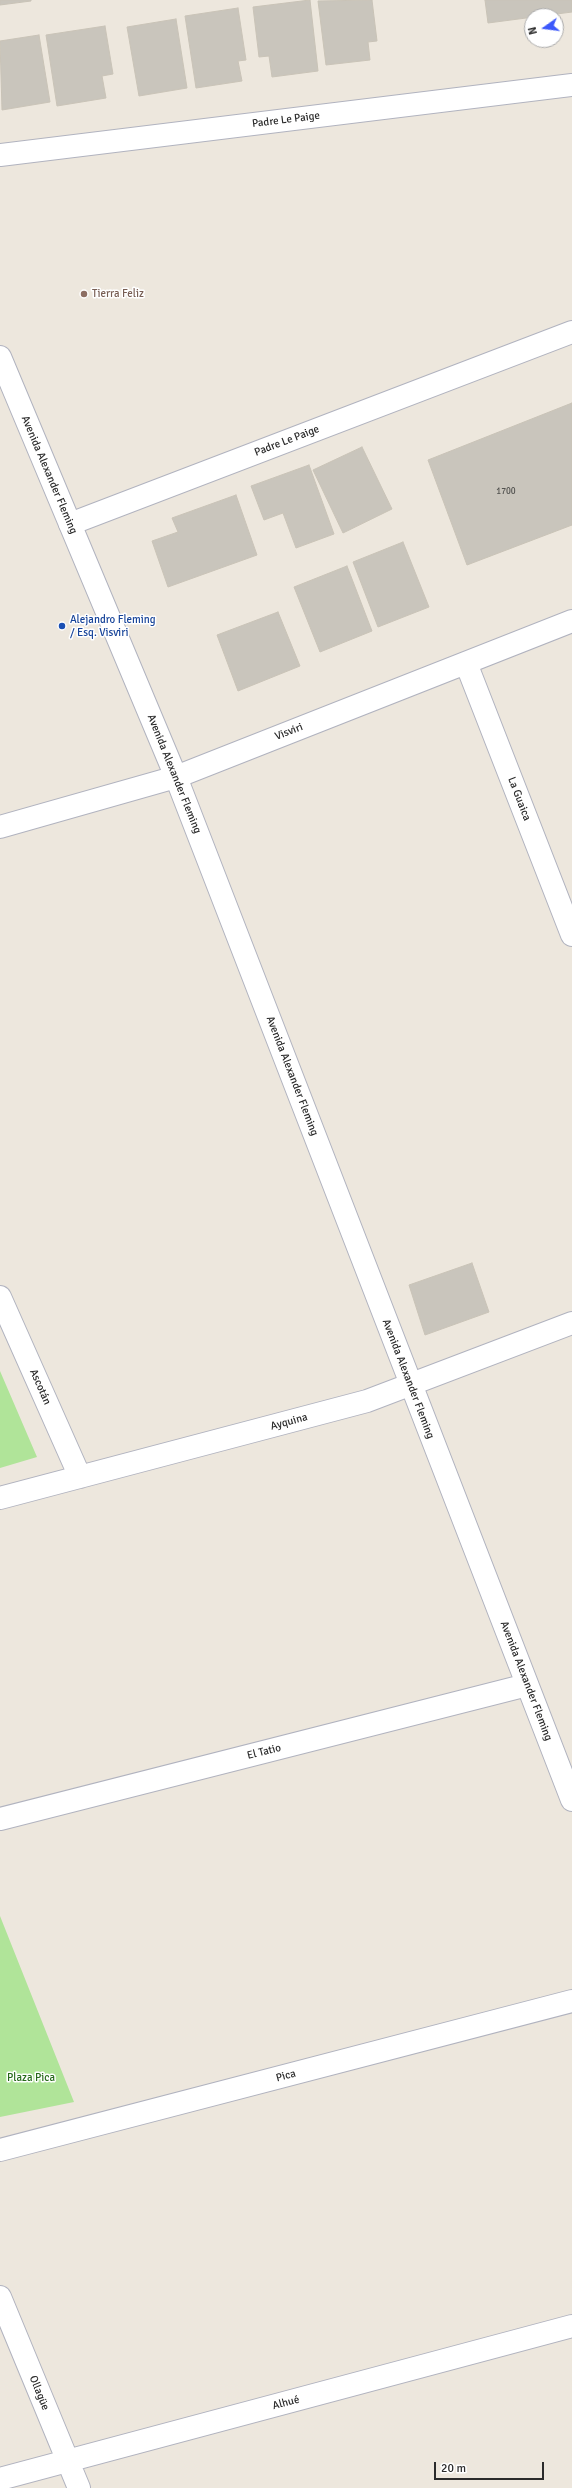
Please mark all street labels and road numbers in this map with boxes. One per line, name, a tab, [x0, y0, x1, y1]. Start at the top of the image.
street label: Padre Le Paige	[251, 109, 321, 131]
street label: Avenida Alexander Fleming	[18, 414, 80, 536]
street label: Padre Le Paige	[253, 423, 321, 459]
street label: Avenida Alexander Fleming	[144, 713, 204, 835]
street label: Visviri	[273, 721, 305, 743]
street label: La Guaica	[505, 775, 533, 823]
street label: Avenida Alexander Fleming	[263, 1014, 321, 1138]
street label: Avenida Alexander Fleming	[379, 1317, 437, 1441]
street label: Ascotán	[26, 1367, 54, 1407]
street label: Ayquina	[269, 1411, 309, 1433]
street label: Avenida Alexander Fleming	[497, 1619, 555, 1743]
street label: El Tatio	[246, 1741, 282, 1763]
street label: Pica	[275, 2067, 297, 2085]
street label: Ollagüe	[26, 2374, 52, 2412]
street label: Alhué	[271, 2393, 301, 2413]

